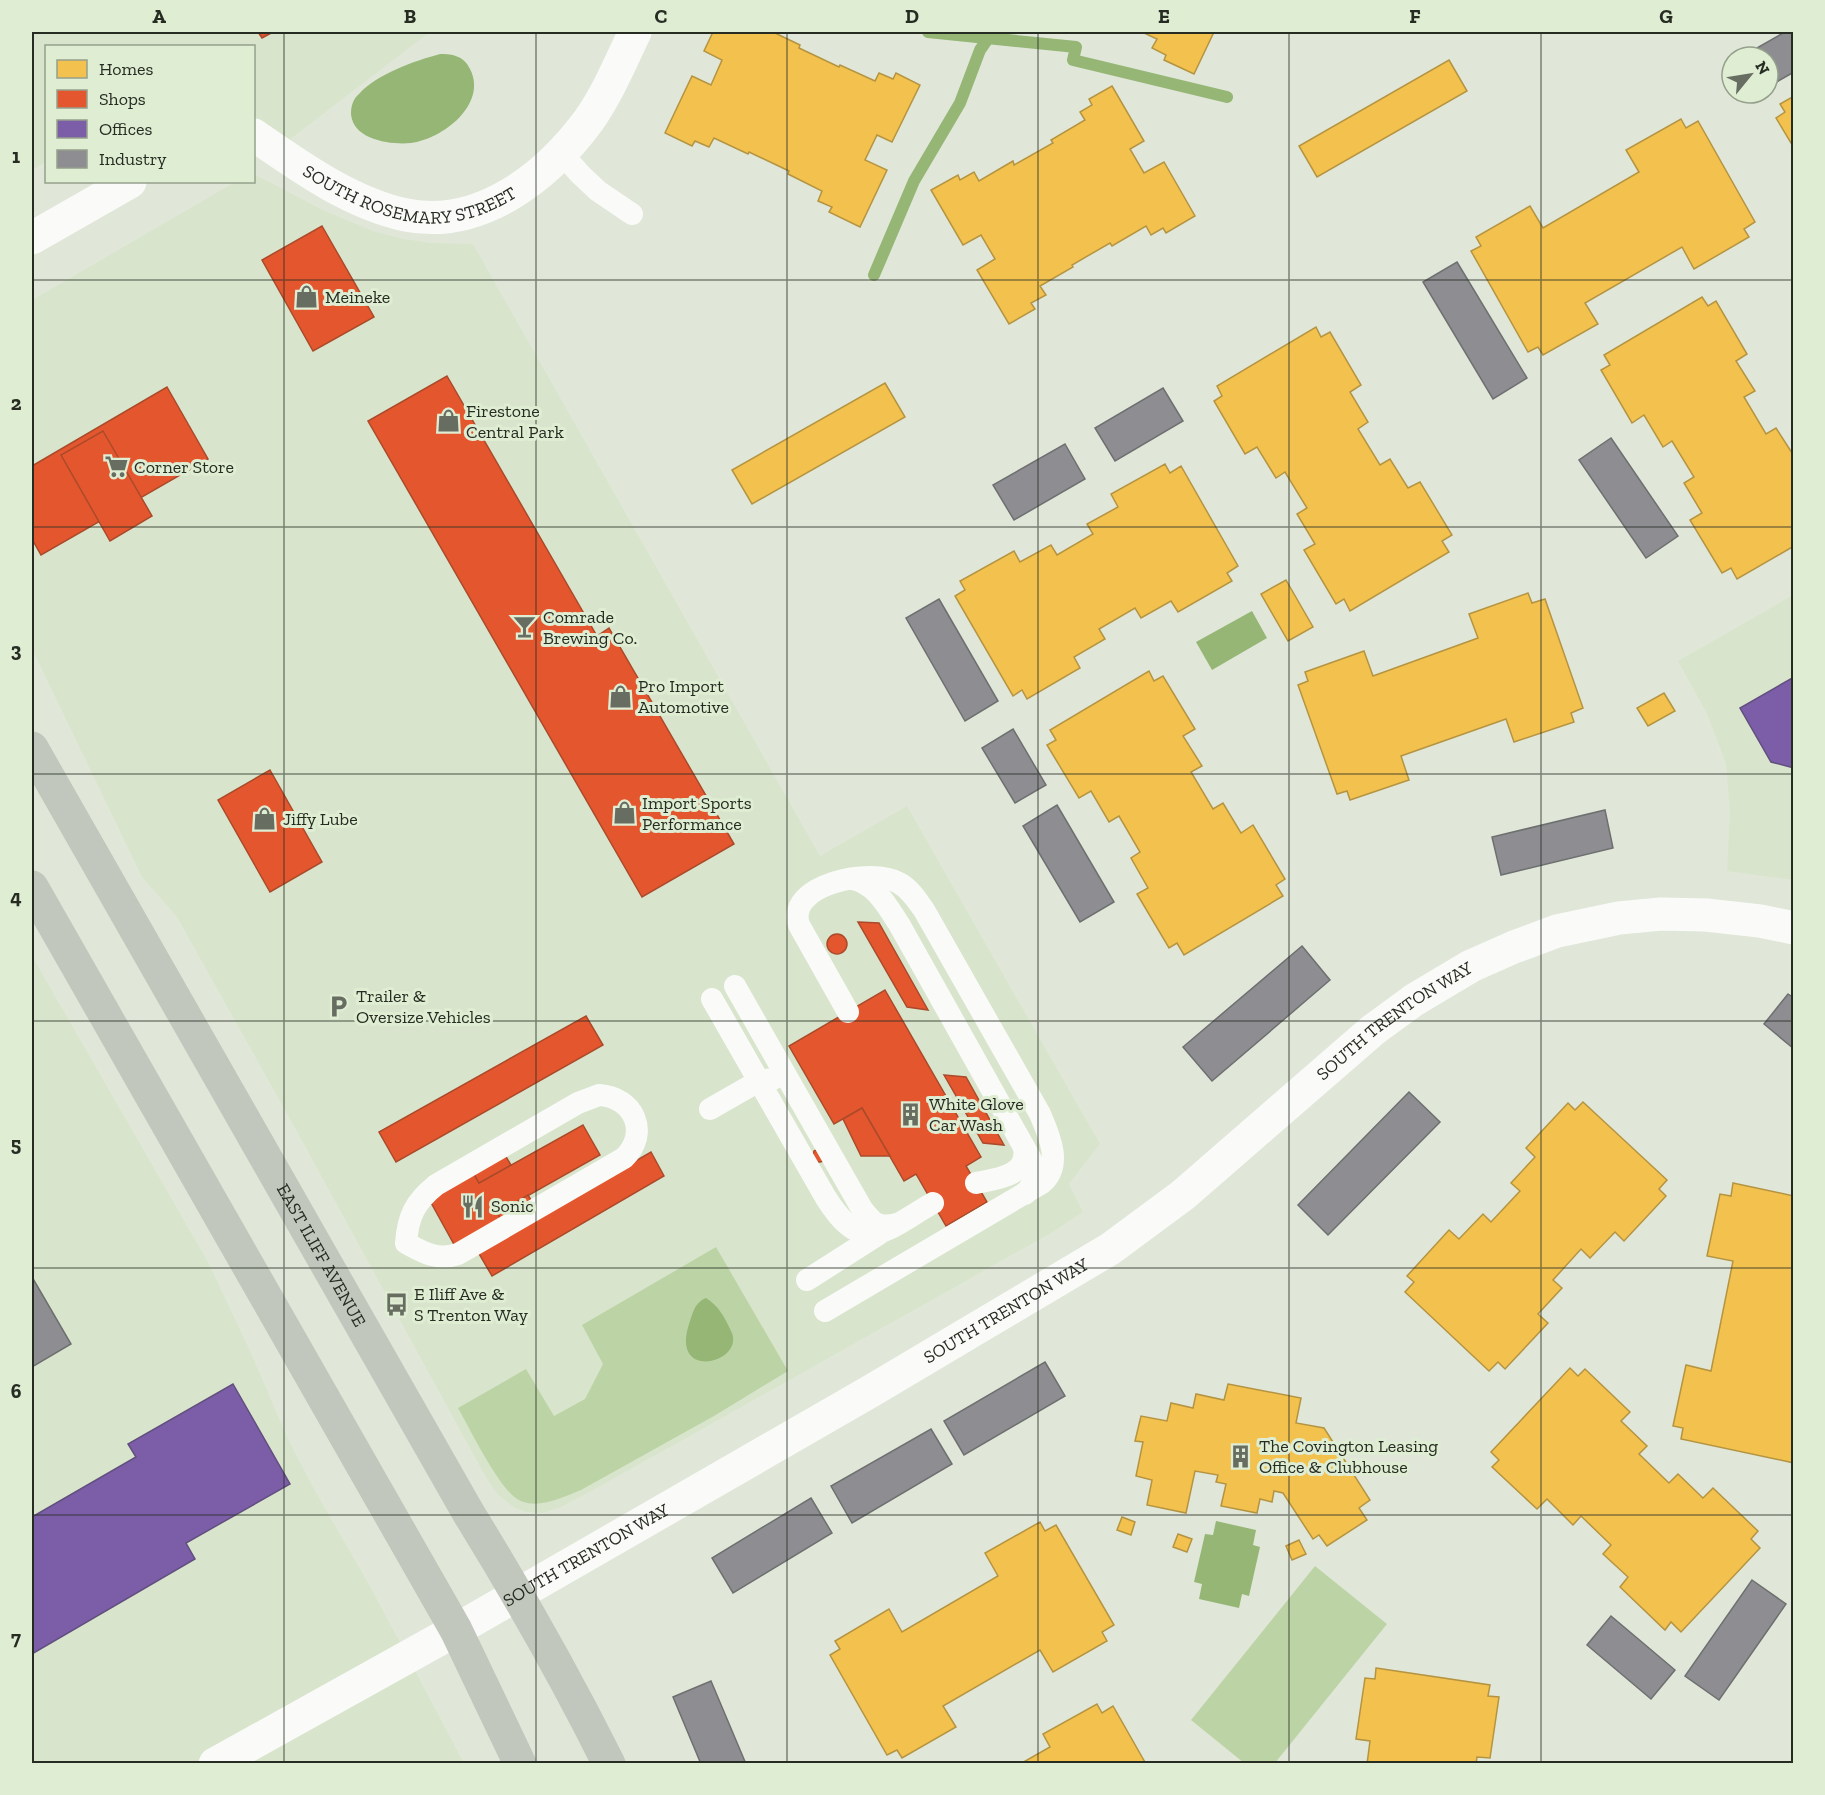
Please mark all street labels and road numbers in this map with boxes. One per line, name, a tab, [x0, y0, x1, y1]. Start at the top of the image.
street label: SOUTH ROSEMARY STREET	[299, 160, 520, 229]
street label: SOUTH TRENTON WAY	[1312, 957, 1476, 1085]
street label: EAST ILIFF AVENUE	[272, 1180, 371, 1331]
street label: SOUTH TRENTON WAY	[920, 1253, 1093, 1368]
street label: SOUTH TRENTON WAY	[499, 1499, 673, 1612]

